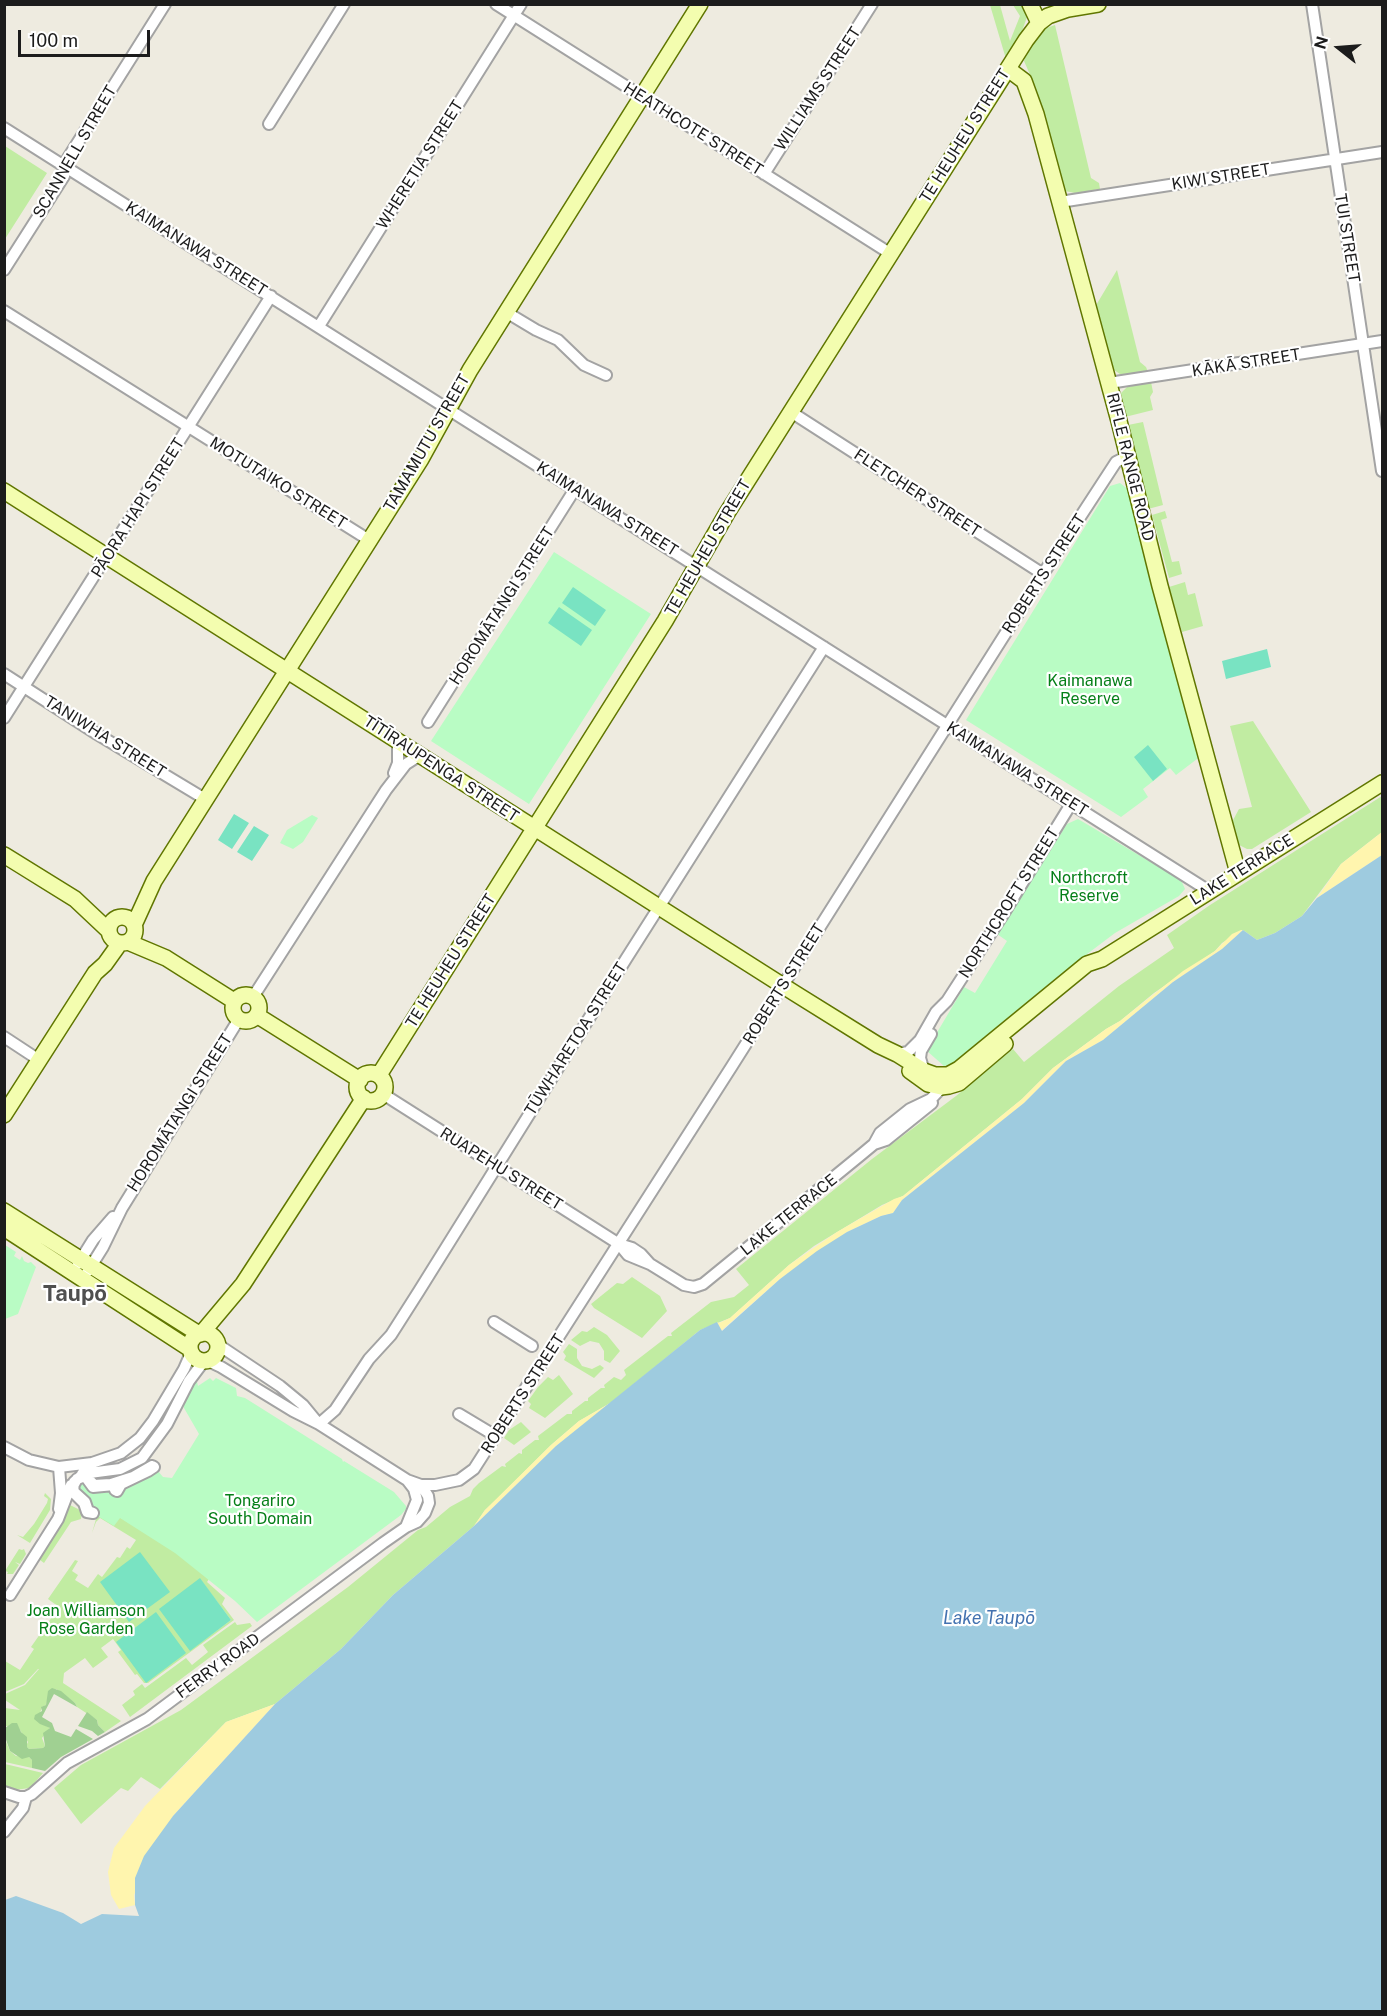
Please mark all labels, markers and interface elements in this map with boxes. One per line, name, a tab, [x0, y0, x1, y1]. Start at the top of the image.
scale bar	[21, 18, 153, 56]
north arrow	[1309, 18, 1369, 78]
street label: WILLIAMS STREET	[771, 24, 865, 154]
text: 100 m	[29, 30, 78, 51]
text: N	[1310, 34, 1332, 51]
street label: TE HEUHEU STREET	[916, 65, 1014, 207]
street label: HEATHCOTE STREET	[620, 78, 766, 180]
street label: SCANNELL STREET	[29, 82, 121, 222]
street label: WHERETIA STREET	[373, 97, 467, 233]
street label: KIWI STREET	[1170, 160, 1272, 194]
street label: TUI STREET	[1331, 192, 1363, 284]
street label: KAIMANAWA STREET	[122, 198, 270, 300]
street label: KĀKĀ STREET	[1190, 345, 1302, 381]
street label: TAMAMUTU STREET	[380, 371, 474, 515]
street label: RIFLE RANGE ROAD	[1102, 391, 1158, 543]
street label: MOTUTAIKO STREET	[206, 433, 350, 533]
street label: PĀORA HAPI STREET	[87, 435, 189, 581]
street label: FLETCHER STREET	[850, 445, 984, 541]
street label: KAIMANAWA STREET	[533, 458, 681, 560]
street label: TE HEUHEU STREET	[661, 476, 755, 620]
street label: ROBERTS STREET	[998, 511, 1090, 637]
street label: HOROMĀTANGI STREET	[445, 523, 559, 689]
park label: Kaimanawa Reserve	[1047, 671, 1133, 709]
street label: TANIWHA STREET	[41, 692, 169, 782]
street label: TĪTĪRAUPENGA STREET	[360, 712, 522, 826]
street label: KAIMANAWA STREET	[943, 718, 1091, 820]
street label: NORTHCROFT STREET	[955, 824, 1063, 982]
street label: LAKE TERRACE	[1187, 830, 1297, 910]
park label: Northcroft Reserve	[1050, 868, 1128, 906]
street label: TE HEUHEU STREET	[402, 890, 500, 1032]
street label: ROBERTS STREET	[739, 920, 829, 1048]
street label: TŪWHARETOA STREET	[521, 959, 631, 1119]
street label: HOROMĀTANGI STREET	[123, 1030, 237, 1196]
street label: RUAPEHU STREET	[436, 1124, 566, 1214]
street label: LAKE TERRACE	[737, 1170, 841, 1260]
district label: Taupō	[43, 1281, 107, 1307]
street label: ROBERTS STREET	[477, 1331, 569, 1457]
park label: Tongariro South Domain	[208, 1491, 312, 1529]
park label: Joan Williamson Rose Garden	[27, 1601, 145, 1639]
water label: Lake Taupō	[943, 1607, 1035, 1629]
street label: FERRY ROAD	[172, 1629, 264, 1703]

